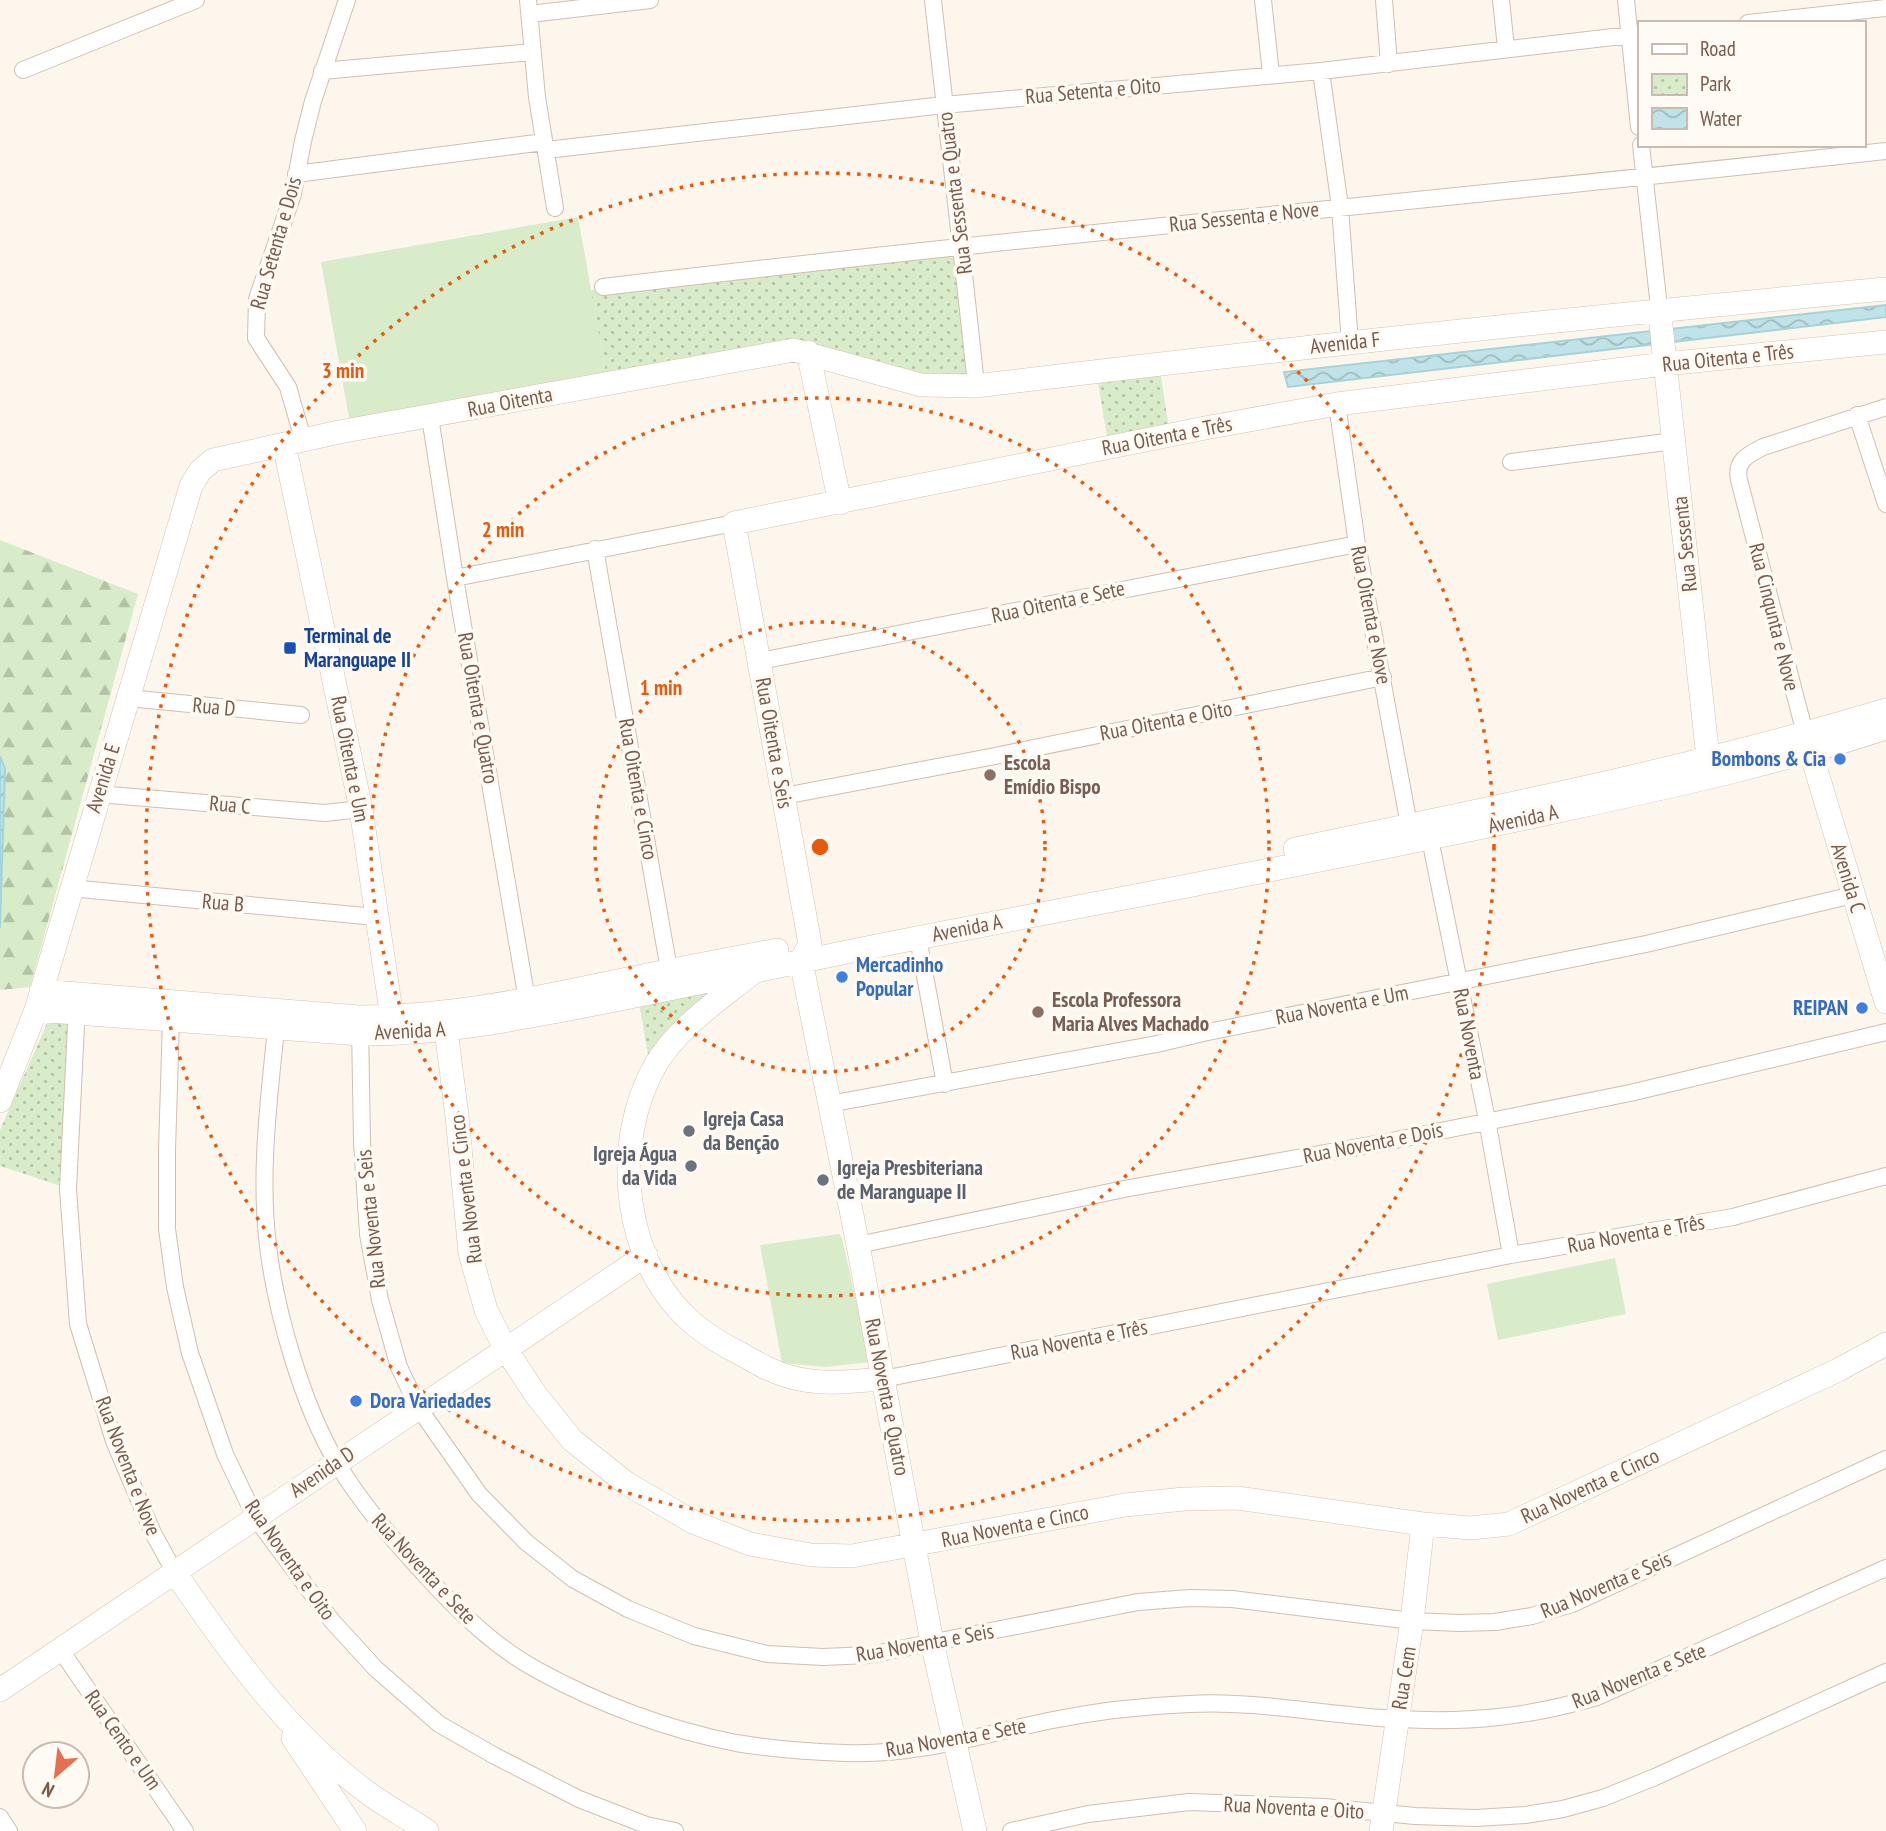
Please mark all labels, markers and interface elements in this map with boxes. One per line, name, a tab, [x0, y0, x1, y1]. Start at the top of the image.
legend	[1638, 21, 1865, 147]
text: Road	[1700, 35, 1736, 62]
text: Park	[1700, 70, 1731, 97]
street label: Rua Setenta e Oito	[1024, 71, 1162, 110]
text: Water	[1700, 105, 1742, 132]
street label: Rua Sessenta e Quatro	[931, 110, 978, 276]
street label: Rua Setenta e Dois	[244, 173, 307, 312]
street label: Rua Sessenta e Nove	[1168, 195, 1320, 238]
street label: Avenida F	[1308, 325, 1381, 360]
street label: Rua Oitenta e Três	[1661, 337, 1795, 378]
text: 3 min	[322, 357, 364, 384]
street label: Rua Oitenta	[465, 380, 555, 423]
street label: Rua Oitenta e Três	[1100, 410, 1234, 461]
street label: Rua Sessenta	[1666, 495, 1703, 593]
text: 2 min	[482, 516, 524, 543]
street label: Rua Cinqunta e Nove	[1743, 540, 1806, 694]
street label: Rua Oitenta e Nove	[1345, 543, 1398, 686]
street label: Rua Oitenta e Sete	[989, 574, 1127, 629]
place label: Terminal de Maranguape II	[304, 622, 411, 673]
street label: Rua Oitenta e Quatro	[452, 630, 505, 786]
marker: Terminal de Maranguape II	[282, 640, 298, 656]
text: 1 min	[640, 674, 682, 701]
street label: Rua Oitenta e Seis	[750, 675, 799, 811]
street label: Rua D	[191, 691, 237, 722]
street label: Rua Oitenta e Um	[325, 694, 376, 824]
street label: Rua Oitenta e Oito	[1097, 694, 1234, 747]
street label: Rua Oitenta e Cinco	[613, 716, 664, 862]
street label: Avenida E	[79, 740, 126, 816]
place label: Bombons & Cia	[1712, 745, 1826, 772]
place label: Escola Emídio Bispo	[1004, 749, 1101, 800]
marker: Bombons & Cia	[1832, 751, 1848, 767]
marker: Escola Emídio Bispo	[982, 767, 998, 783]
street label: Rua C	[208, 789, 252, 820]
street label: Avenida A	[1485, 798, 1561, 839]
centre of rings	[808, 835, 832, 859]
street label: Avenida C	[1825, 840, 1872, 916]
street label: Rua B	[201, 887, 245, 918]
street label: Avenida A	[929, 907, 1004, 948]
place label: Mercadinho Popular	[856, 951, 943, 1002]
marker: Mercadinho Popular	[834, 969, 850, 985]
street label: Rua Noventa e Um	[1273, 978, 1411, 1031]
place label: Escola Professora Maria Alves Machado	[1052, 986, 1209, 1037]
street label: Rua Noventa	[1447, 986, 1492, 1082]
place label: REIPAN	[1793, 994, 1848, 1021]
marker: REIPAN	[1854, 1000, 1870, 1016]
marker: Escola Professora Maria Alves Machado	[1030, 1004, 1046, 1020]
street label: Avenida A	[374, 1015, 446, 1046]
place label: Igreja Casa da Benção	[703, 1105, 784, 1156]
street label: Rua Noventa e Cinco	[443, 1113, 488, 1265]
street label: Rua Noventa e Dois	[1301, 1116, 1445, 1169]
marker: Igreja Casa da Benção	[681, 1123, 697, 1139]
place label: Igreja Água da Vida	[593, 1140, 677, 1191]
street label: Rua Noventa e Seis	[350, 1148, 391, 1290]
place label: Igreja Presbiteriana de Maranguape II	[837, 1154, 983, 1205]
marker: Igreja Água da Vida	[683, 1158, 699, 1174]
marker: Igreja Presbiteriana de Maranguape II	[815, 1172, 831, 1188]
street label: Rua Noventa e Três	[1565, 1208, 1707, 1259]
street label: Rua Noventa e Três	[1008, 1313, 1150, 1366]
street label: Rua Noventa e Quatro	[859, 1316, 916, 1478]
place label: Dora Variedades	[370, 1387, 491, 1414]
street label: Rua Noventa e Nove	[90, 1392, 167, 1539]
marker: Dora Variedades	[348, 1393, 364, 1409]
street label: Avenida D	[284, 1440, 359, 1503]
street label: Rua Noventa e Cinco	[1516, 1442, 1663, 1529]
street label: Rua Noventa e Oito	[239, 1494, 342, 1625]
street label: Rua Noventa e Cinco	[939, 1498, 1091, 1553]
street label: Rua Noventa e Sete	[366, 1508, 483, 1630]
street label: Rua Noventa e Seis	[1536, 1545, 1675, 1624]
street label: Rua Noventa e Seis	[854, 1617, 996, 1668]
street label: Rua Noventa e Sete	[1568, 1636, 1710, 1715]
street label: Rua Cem	[1385, 1644, 1422, 1711]
street label: Rua Cento e Um	[79, 1685, 168, 1795]
street label: Rua Noventa e Sete	[884, 1712, 1028, 1763]
north arrow	[21, 1740, 91, 1810]
text: N	[38, 1777, 58, 1803]
street label: Rua Noventa e Oito	[1223, 1790, 1365, 1825]

